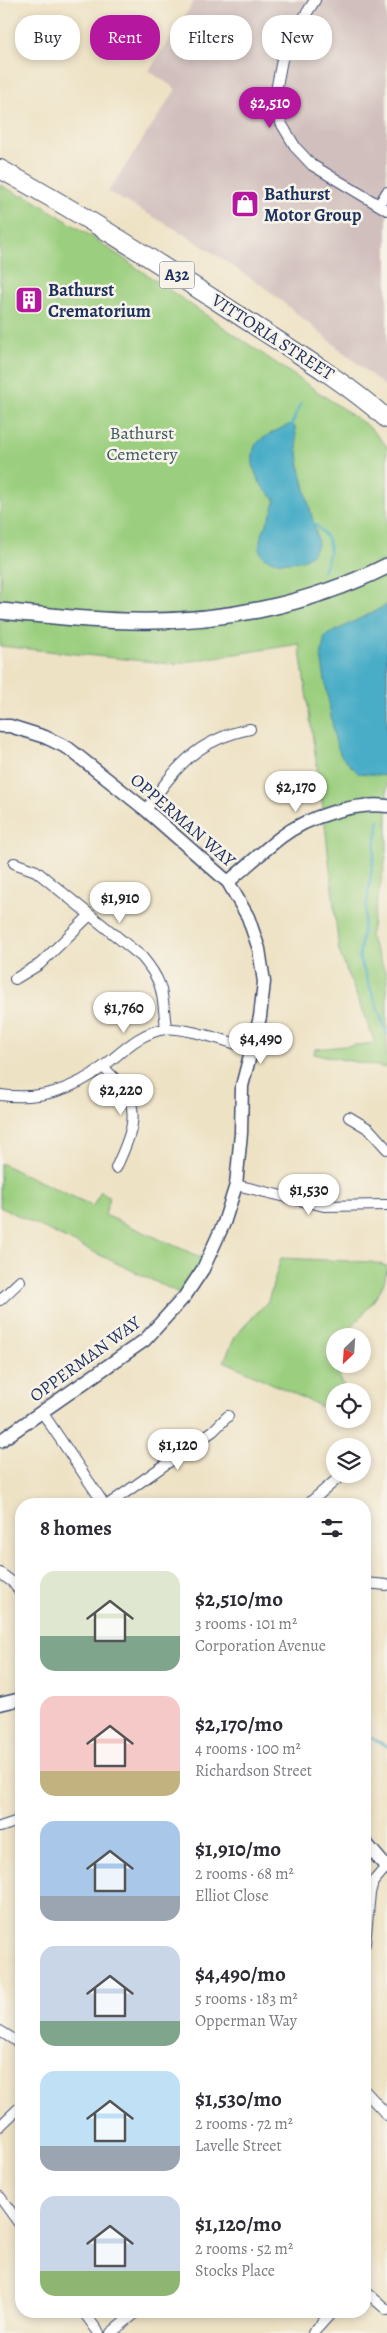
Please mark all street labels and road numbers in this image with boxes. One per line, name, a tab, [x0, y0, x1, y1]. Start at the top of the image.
road number: A32	[160, 262, 194, 288]
street label: VITTORIA STREET	[206, 288, 339, 386]
street label: OPPERMAN WAY	[125, 768, 242, 873]
street label: OPPERMAN WAY	[25, 1310, 146, 1407]

